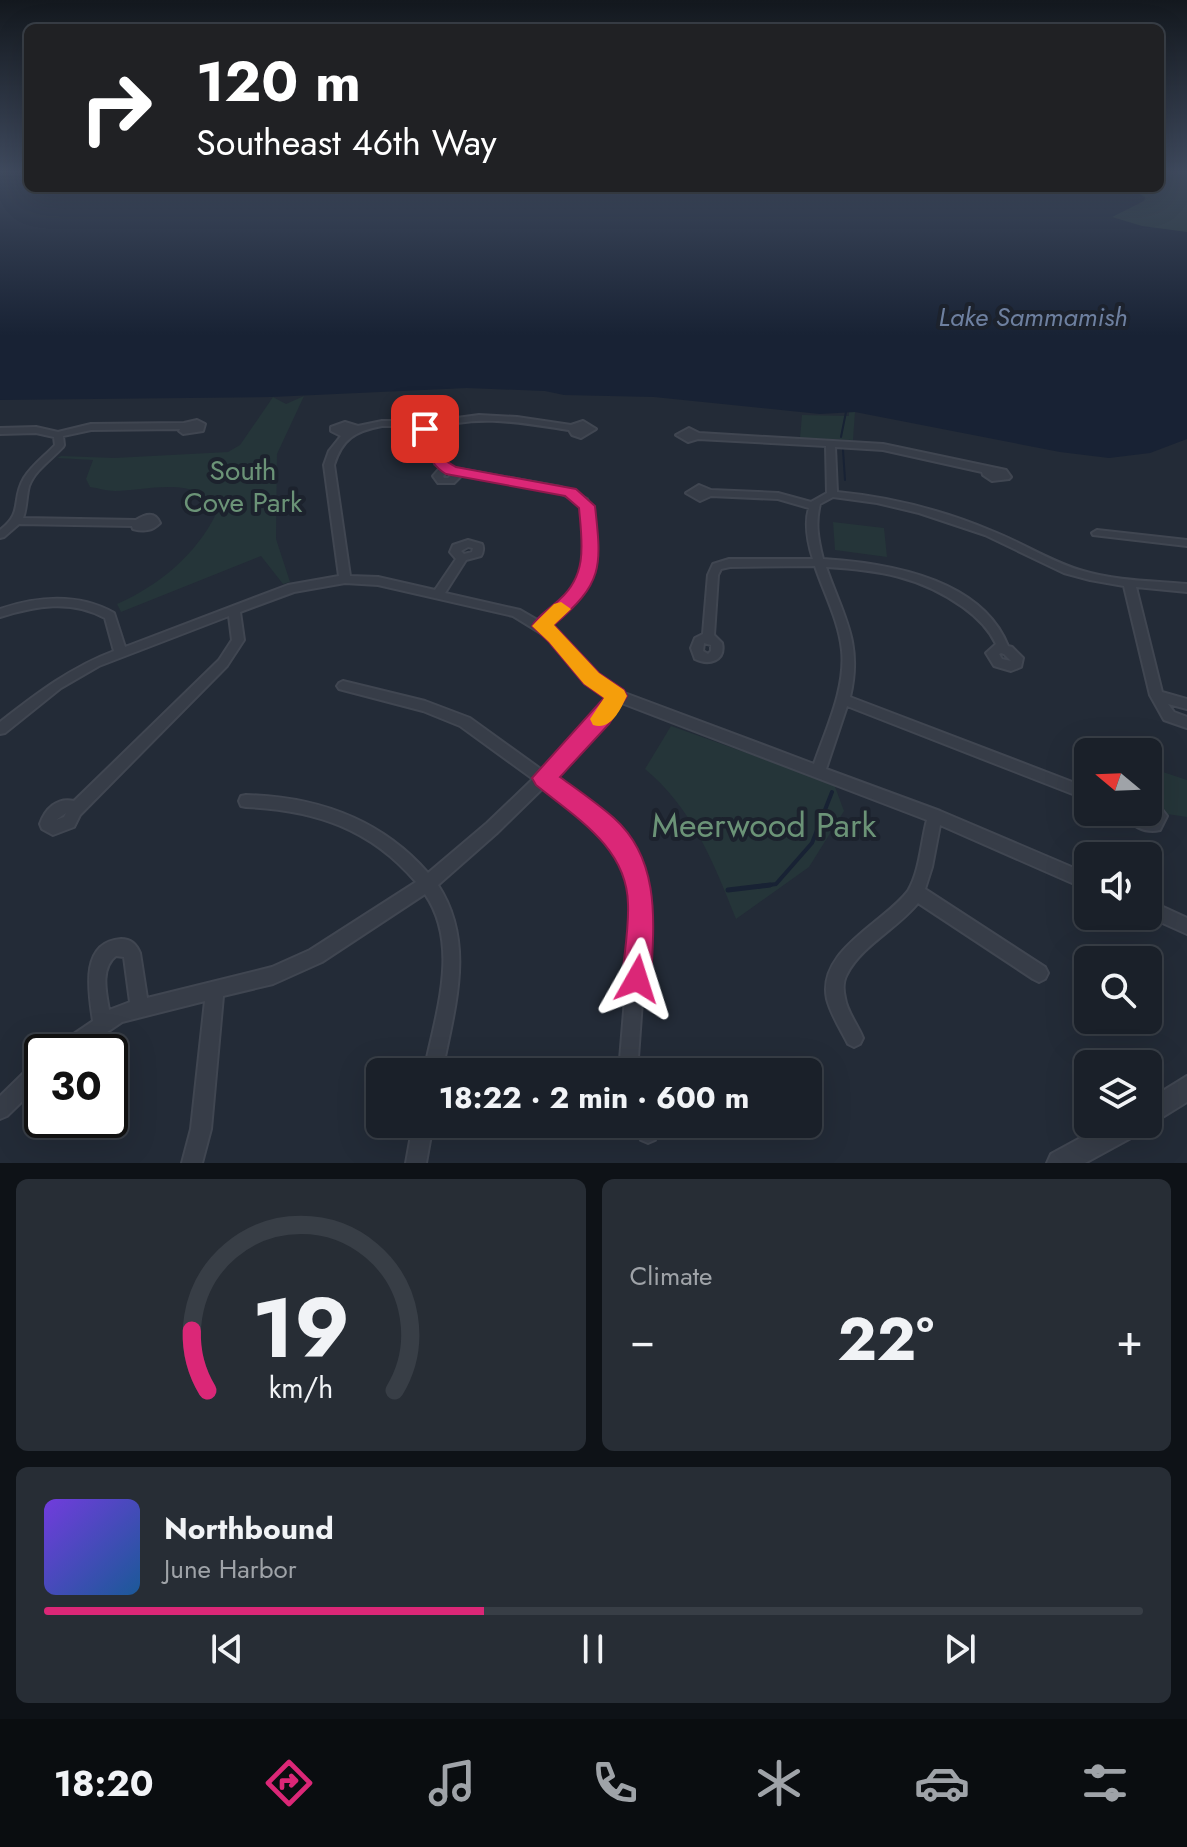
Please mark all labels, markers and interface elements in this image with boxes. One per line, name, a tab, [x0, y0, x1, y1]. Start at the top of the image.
text: 120 m	[196, 41, 361, 122]
icon: right	[64, 56, 168, 160]
text: Southeast 46th Way	[196, 116, 497, 168]
water label: Lake Sammamish	[939, 298, 1127, 336]
pin	[391, 395, 459, 463]
icon: arrive	[403, 407, 447, 451]
park label: South Cove Park	[184, 450, 303, 523]
north arrow	[1074, 738, 1162, 826]
map controls	[1074, 738, 1162, 1138]
park label: Meerwood Park	[651, 801, 877, 850]
button: sound	[1074, 842, 1162, 930]
position arrow	[595, 937, 679, 1021]
button: search	[1074, 946, 1162, 1034]
speed limit sign: 30	[24, 1034, 128, 1138]
button: layers	[1074, 1050, 1162, 1138]
text: 18:22 · 2 min · 600 m	[439, 1076, 749, 1119]
text: Climate	[630, 1257, 712, 1295]
text: 19	[252, 1268, 350, 1388]
text: 22°	[837, 1296, 934, 1383]
text: −	[630, 1308, 655, 1372]
text: +	[1116, 1308, 1143, 1372]
text: km/h	[268, 1367, 333, 1409]
text: Northbound	[164, 1507, 334, 1550]
text: June Harbor	[164, 1550, 297, 1588]
icon: previous	[205, 1627, 249, 1671]
icon: pause	[571, 1627, 615, 1671]
icon: next	[938, 1627, 982, 1671]
icon: directions	[261, 1755, 317, 1811]
icon: music	[424, 1755, 480, 1811]
icon: phone	[587, 1755, 643, 1811]
icon: climate	[751, 1755, 807, 1811]
icon: car	[914, 1755, 970, 1811]
icon: filters	[1077, 1755, 1133, 1811]
text: 18:20	[54, 1757, 154, 1809]

